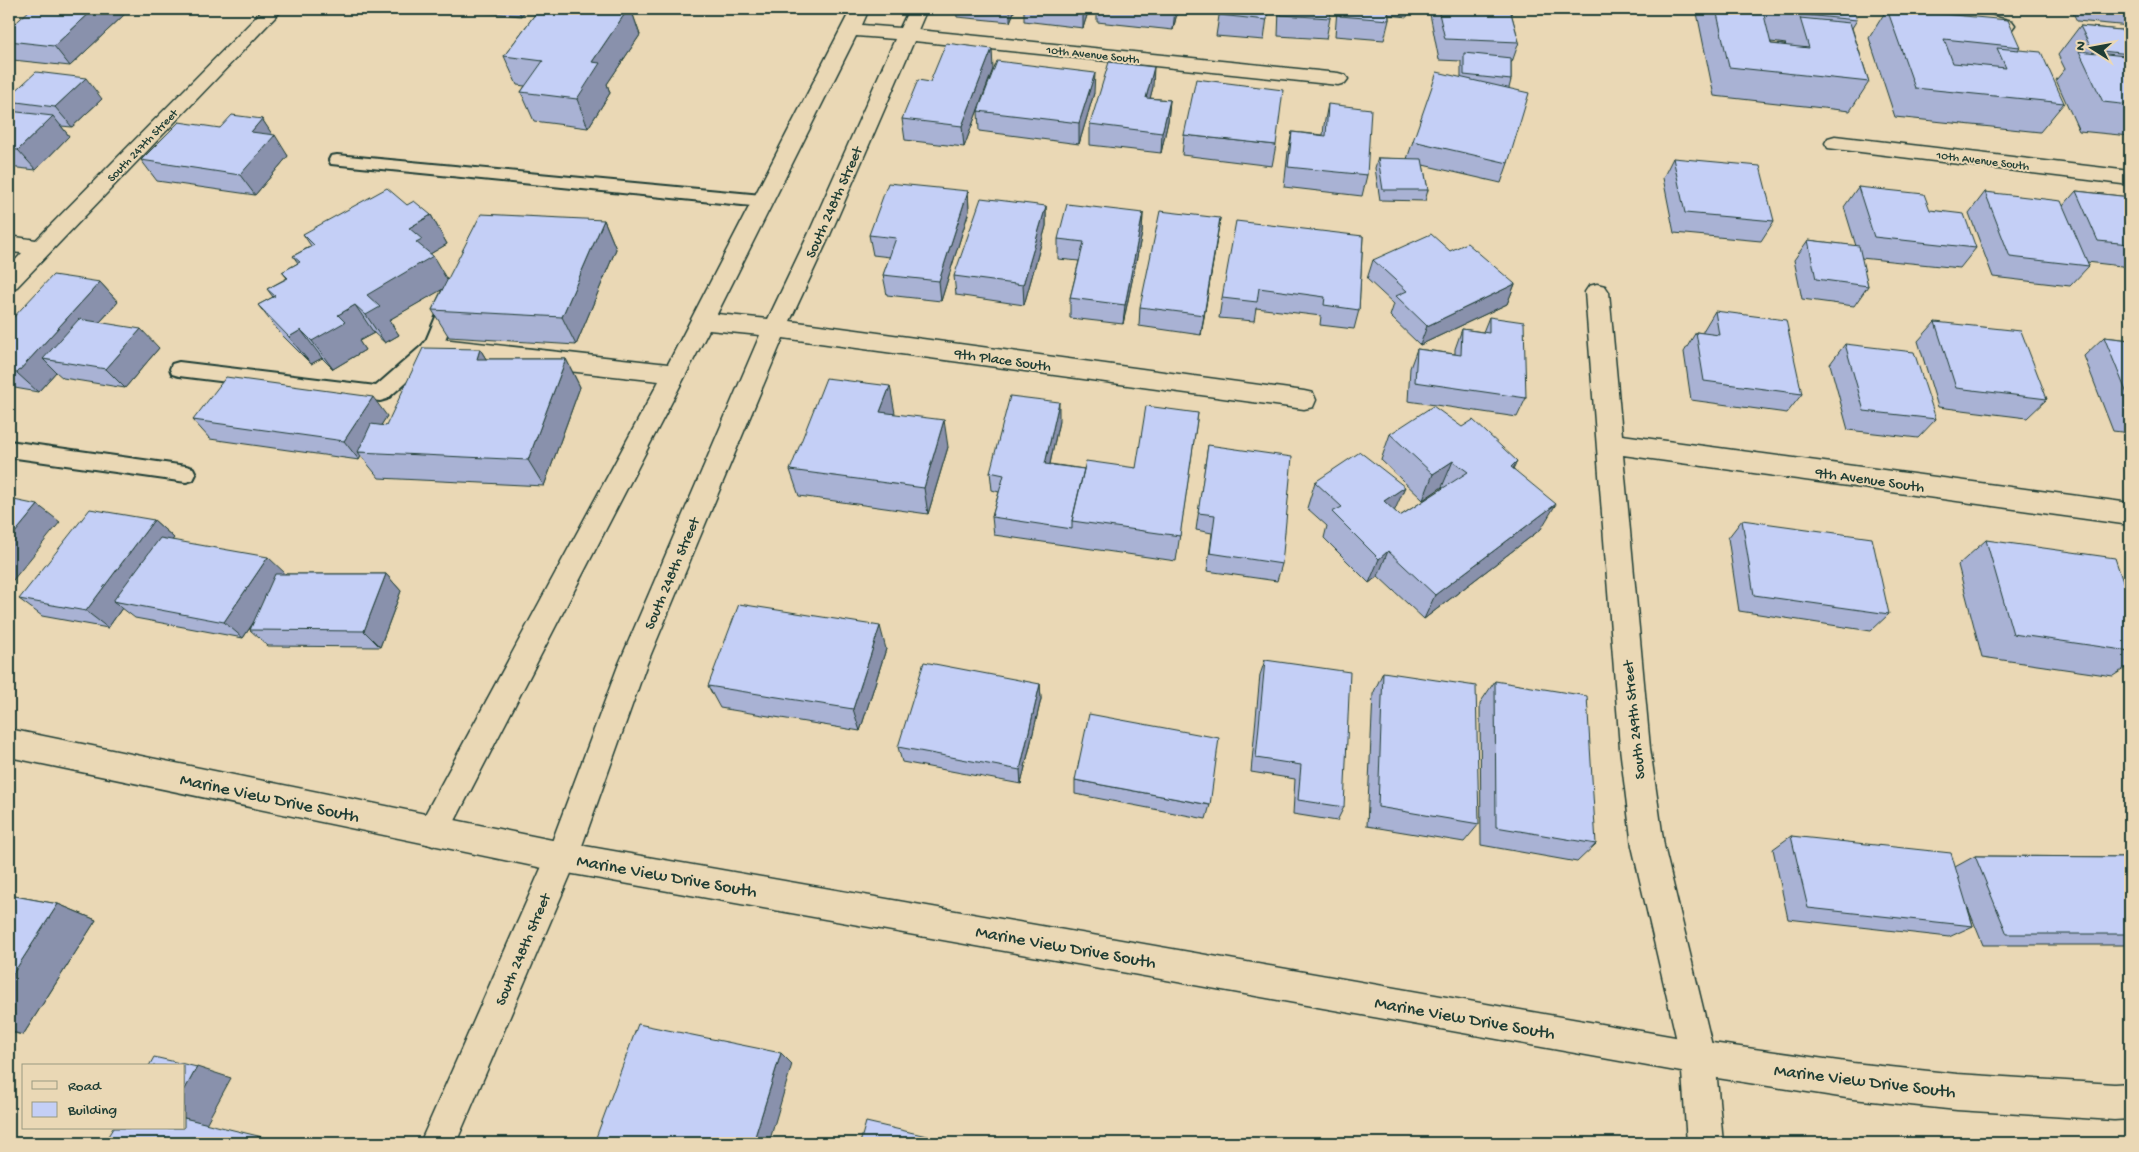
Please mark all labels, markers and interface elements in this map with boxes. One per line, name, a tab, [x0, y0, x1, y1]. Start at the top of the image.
north arrow	[2066, 22, 2116, 72]
text: N	[2072, 40, 2091, 52]
street label: 10th Avenue South	[1045, 44, 1141, 68]
street label: South 247th Street	[105, 106, 182, 186]
street label: South 248th Street	[802, 143, 868, 261]
street label: 10th Avenue South	[1934, 149, 2031, 175]
street label: 9th Place South	[952, 345, 1052, 377]
street label: 9th Avenue South	[1813, 464, 1925, 498]
street label: South 248th Street	[641, 513, 705, 632]
street label: South 249th Street	[1620, 658, 1650, 780]
street label: Marine View Drive South	[178, 770, 361, 829]
street label: Marine View Drive South	[575, 851, 759, 904]
street label: South 248th Street	[492, 889, 556, 1008]
street label: Marine View Drive South	[974, 922, 1158, 975]
street label: Marine View Drive South	[1373, 993, 1557, 1046]
street label: Marine View Drive South	[1773, 1061, 1957, 1104]
legend	[22, 1064, 185, 1130]
text: Road	[68, 1078, 102, 1096]
text: Building	[67, 1102, 117, 1120]

